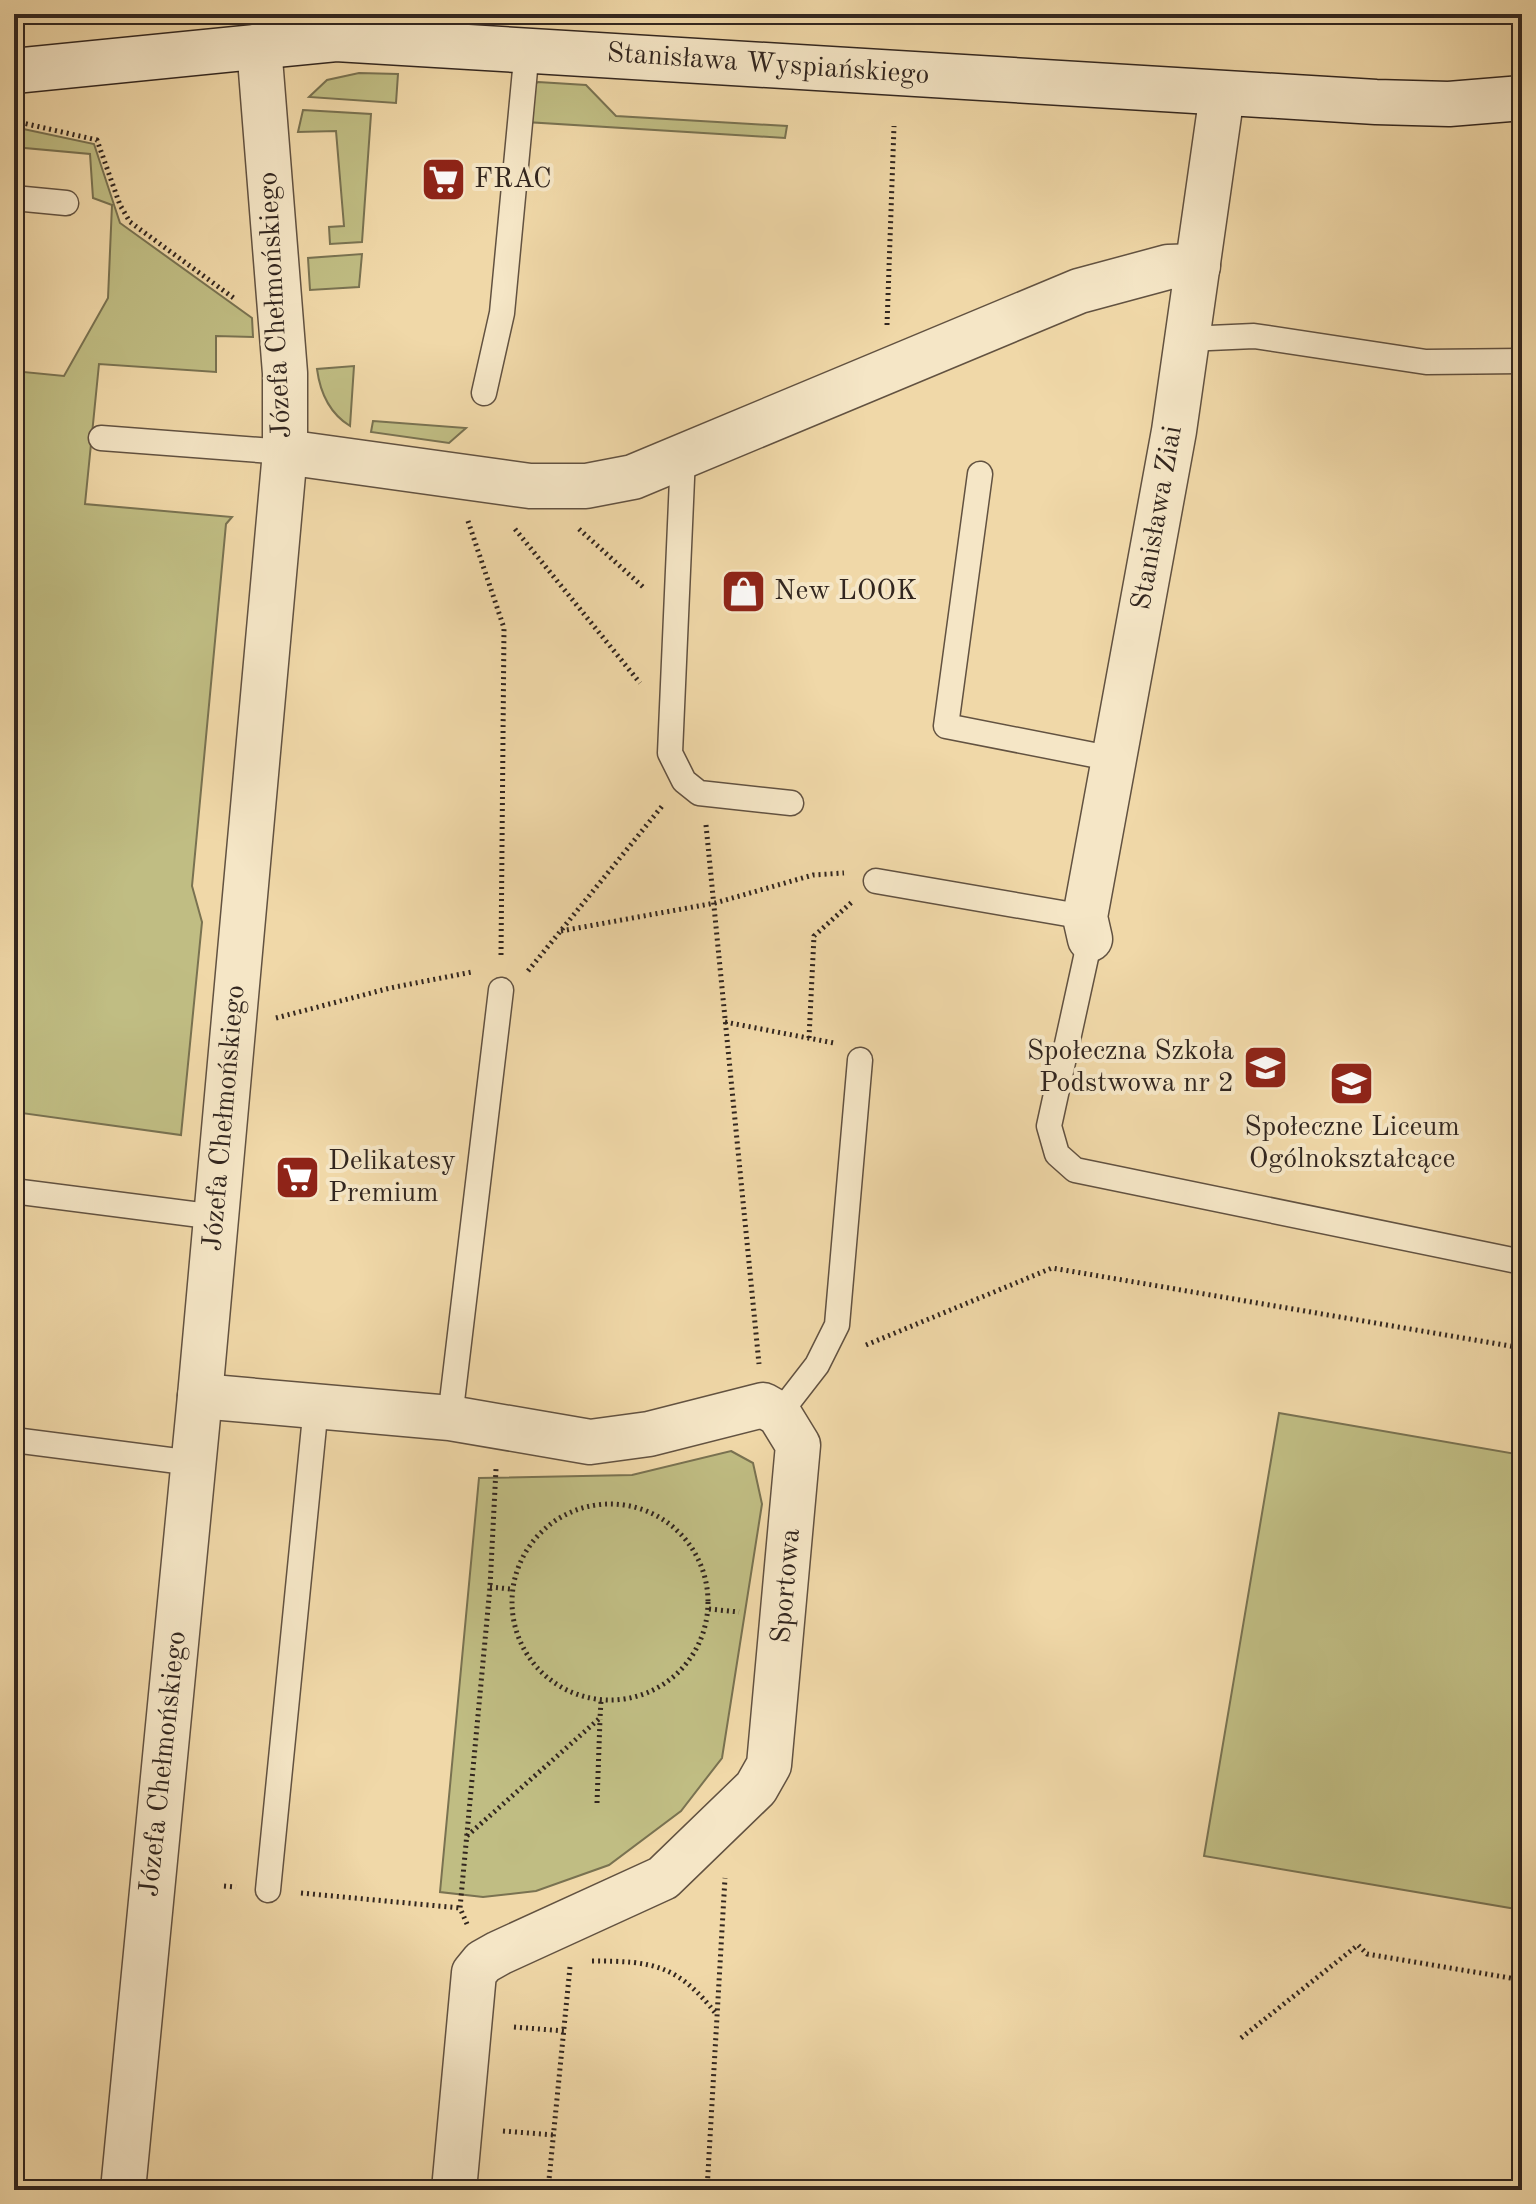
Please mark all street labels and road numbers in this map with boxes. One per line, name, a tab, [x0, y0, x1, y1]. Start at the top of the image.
street label: Stanisława Wyspiańskiego	[606, 40, 930, 90]
street label: Józefa Chełmońskiego	[255, 171, 297, 439]
street label: Stanisława Ziai	[1128, 424, 1188, 612]
street label: Józefa Chełmońskiego	[199, 984, 251, 1252]
street label: Sportowa	[768, 1527, 806, 1645]
street label: Józefa Chełmońskiego	[136, 1630, 192, 1898]

